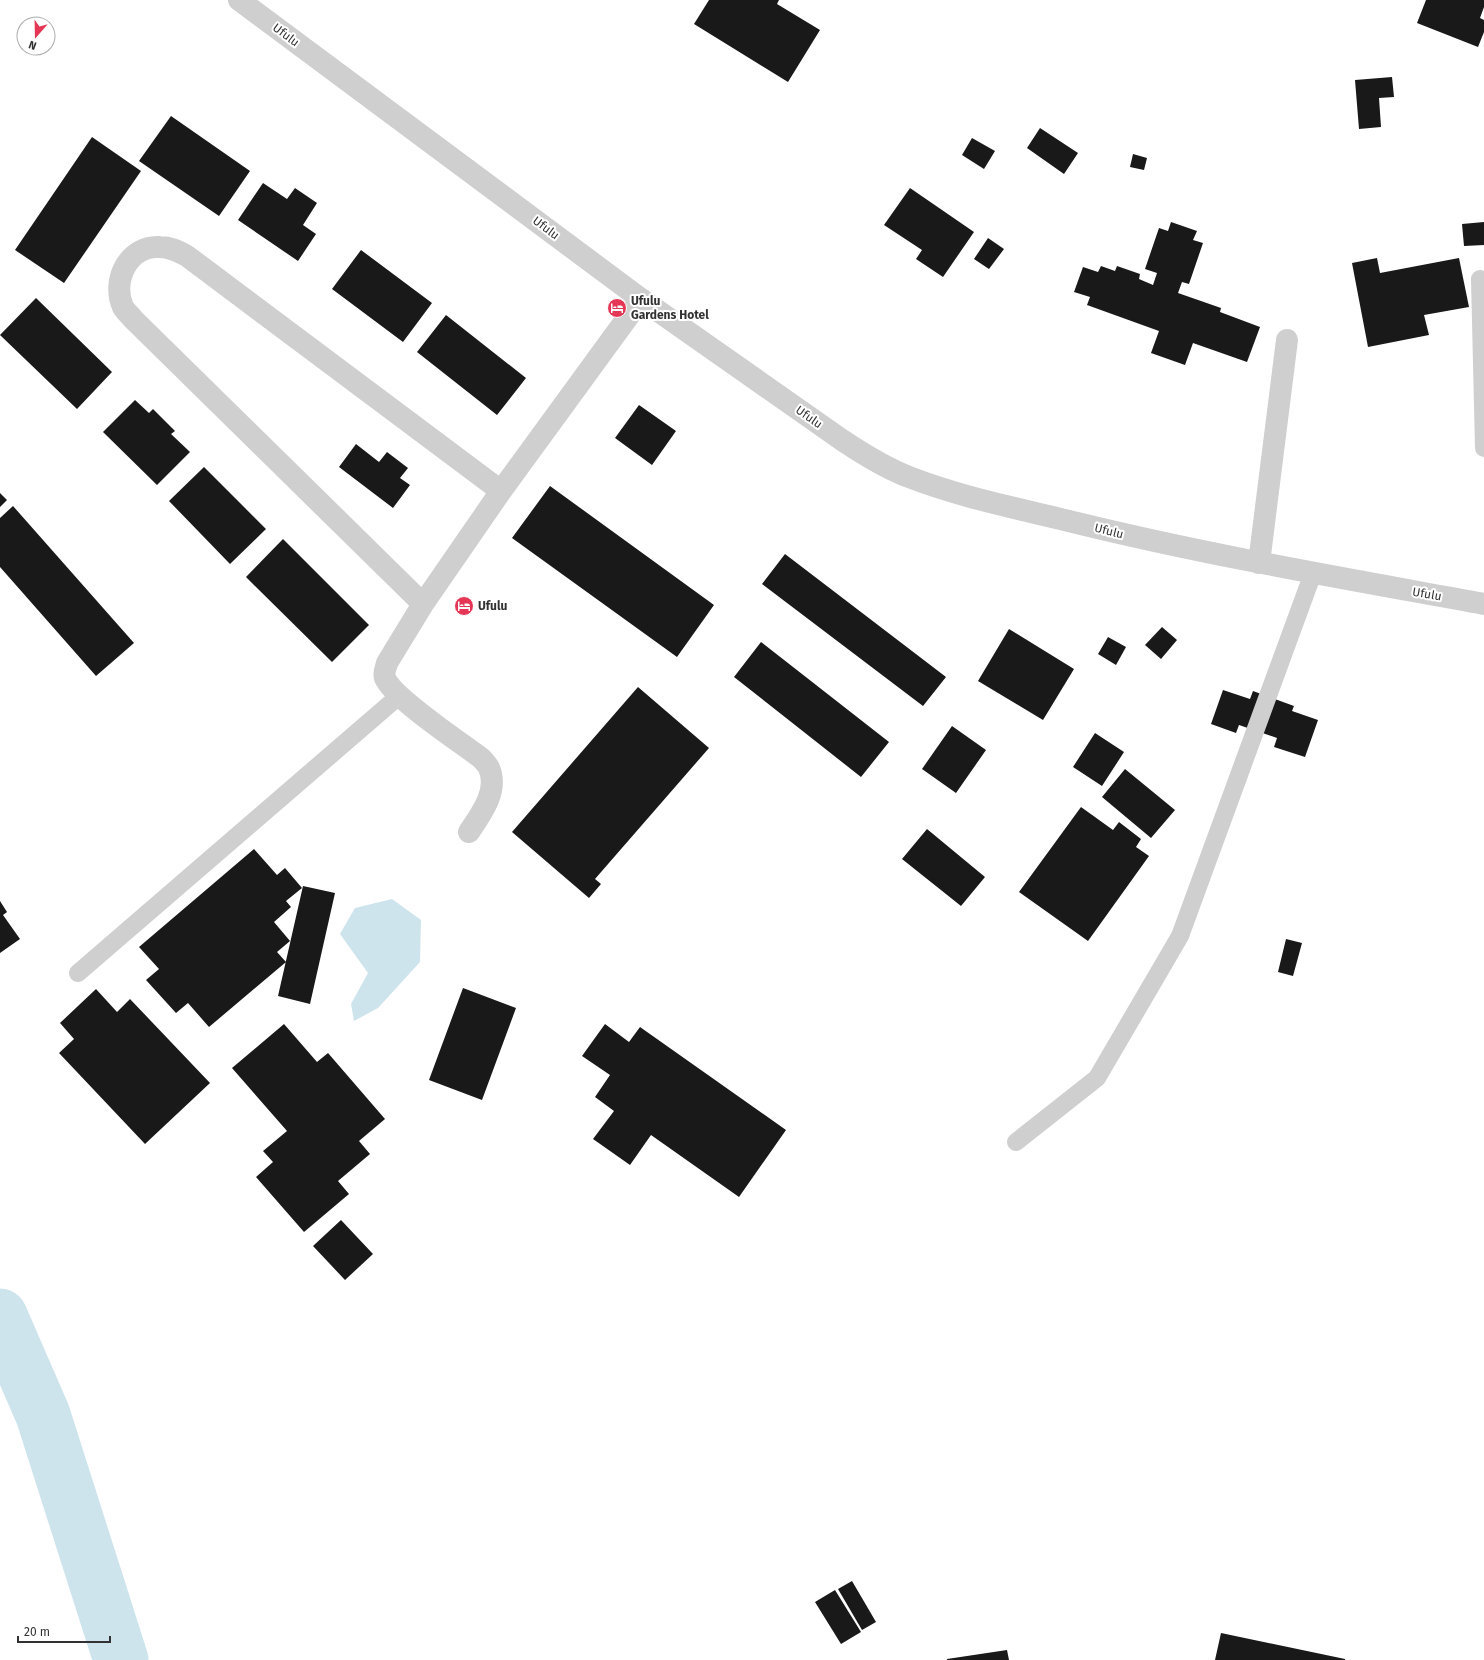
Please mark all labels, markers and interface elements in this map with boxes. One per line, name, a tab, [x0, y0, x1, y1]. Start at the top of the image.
north arrow	[16, 16, 56, 56]
street label: Ufulu	[270, 21, 302, 49]
text: N	[27, 38, 38, 52]
street label: Ufulu	[530, 214, 562, 242]
place label: Ufulu Gardens Hotel	[631, 294, 709, 322]
hotel icon: Ufulu Gardens Hotel	[606, 297, 628, 319]
street label: Ufulu	[793, 403, 825, 431]
street label: Ufulu	[1093, 521, 1125, 541]
street label: Ufulu	[1411, 585, 1443, 603]
hotel icon: Ufulu	[453, 595, 475, 617]
place label: Ufulu	[478, 599, 508, 613]
scale bar	[18, 1618, 110, 1644]
text: 20 m	[24, 1625, 50, 1639]

